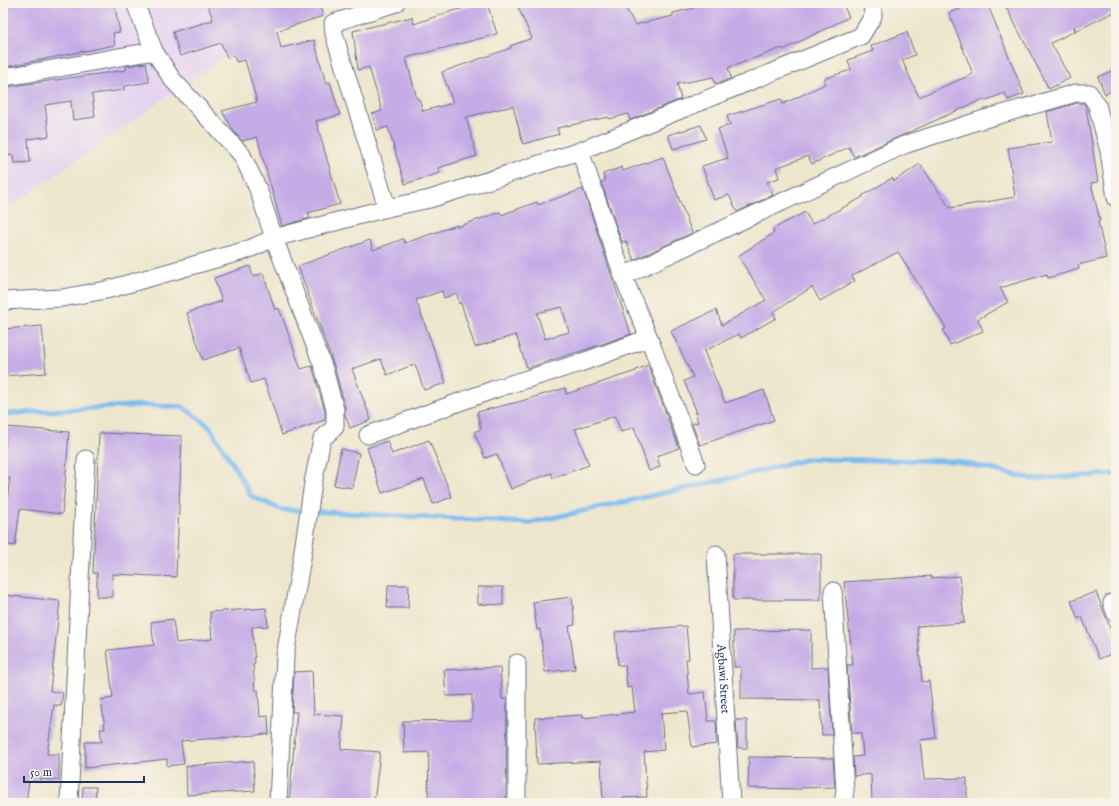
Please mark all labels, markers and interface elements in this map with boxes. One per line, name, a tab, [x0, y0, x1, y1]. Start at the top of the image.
street label: Agbawi Street	[714, 643, 733, 714]
scale bar	[24, 758, 144, 784]
text: 50 m	[30, 765, 52, 780]

